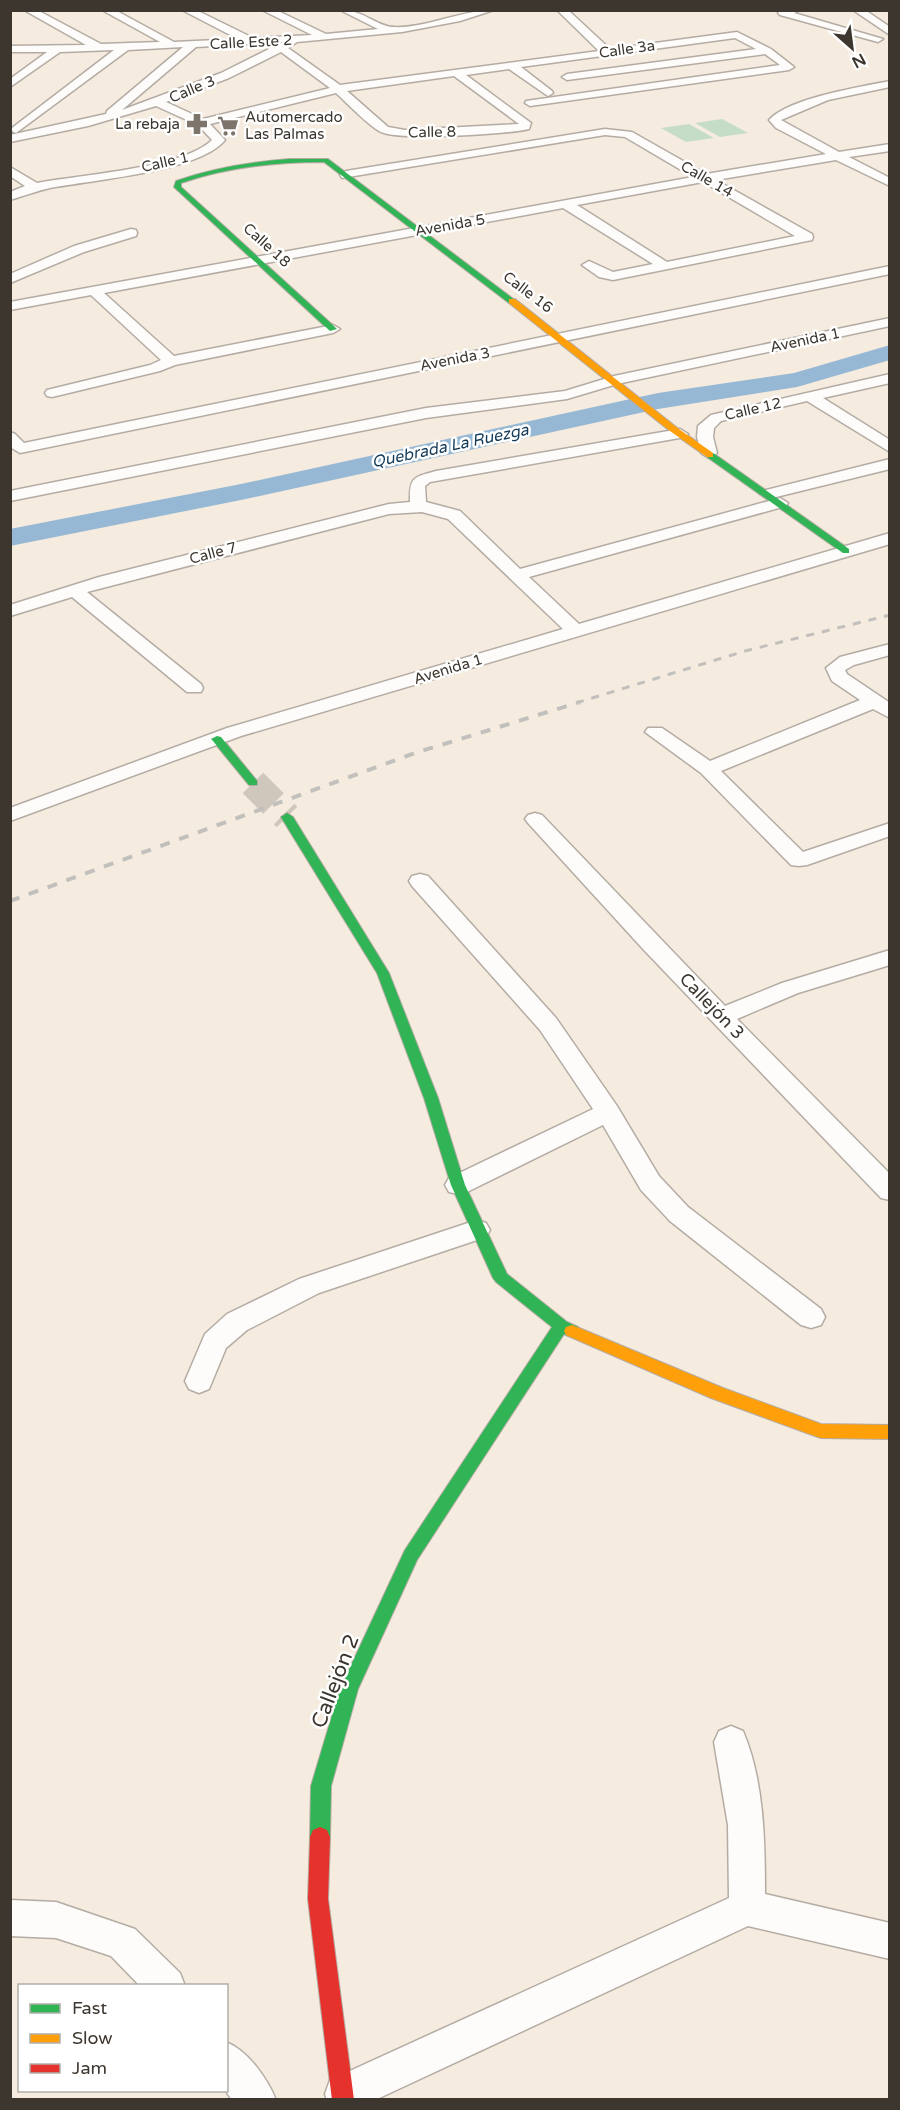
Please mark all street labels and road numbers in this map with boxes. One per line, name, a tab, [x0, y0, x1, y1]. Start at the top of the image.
street label: Calle Este 2	[209, 31, 293, 53]
street label: Calle 3a	[598, 36, 656, 62]
street label: Calle 3	[166, 71, 218, 107]
street label: Calle 8	[408, 123, 456, 141]
street label: Calle 1	[140, 148, 190, 176]
street label: Calle 14	[678, 157, 736, 201]
street label: Avenida 5	[413, 210, 487, 240]
street label: Calle 18	[240, 219, 294, 271]
street label: Calle 16	[500, 267, 556, 317]
street label: Avenida 1	[768, 324, 842, 356]
street label: Avenida 3	[418, 343, 492, 375]
street label: Calle 12	[723, 394, 783, 424]
street label: Calle 7	[187, 538, 239, 568]
street label: Avenida 1	[411, 650, 485, 688]
street label: Callejón 3	[675, 968, 749, 1044]
street label: Callejón 2	[306, 1631, 365, 1732]

